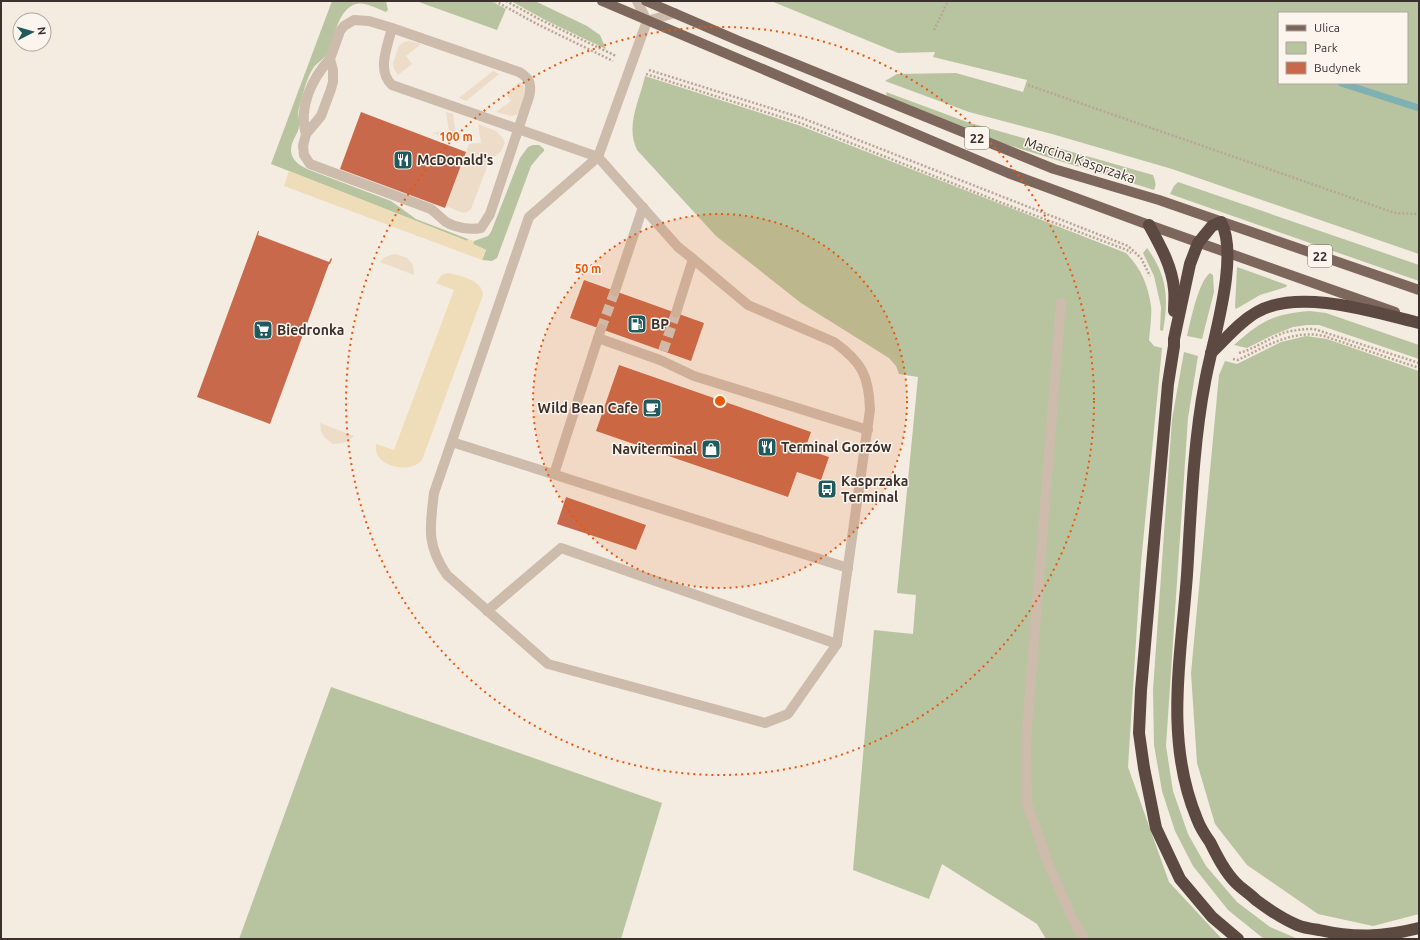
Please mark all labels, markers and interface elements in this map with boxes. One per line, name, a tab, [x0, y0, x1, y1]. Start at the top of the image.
north arrow	[12, 12, 52, 52]
legend	[1278, 12, 1408, 84]
text: Ulica	[1314, 21, 1340, 34]
text: N	[36, 26, 48, 36]
text: Park	[1314, 41, 1338, 54]
text: Budynek	[1314, 61, 1361, 74]
road number: 22	[965, 127, 989, 149]
text: 100 m	[439, 130, 473, 143]
street label: Marcina Kasprzaka	[1022, 134, 1138, 186]
restaurant icon: McDonald's	[392, 149, 414, 171]
place label: McDonald's	[417, 152, 494, 168]
road number: 22	[1308, 245, 1332, 267]
text: 50 m	[575, 262, 601, 275]
fuel station icon: BP	[626, 313, 648, 335]
place label: BP	[651, 316, 669, 332]
supermarket icon: Biedronka	[252, 319, 274, 341]
place label: Biedronka	[277, 322, 344, 338]
centre of rings	[713, 394, 727, 408]
cafe icon: Wild Bean Cafe	[641, 397, 663, 419]
place label: Wild Bean Cafe	[538, 400, 638, 416]
restaurant icon: Terminal Gorzów	[756, 436, 778, 458]
shop icon: Naviterminal	[700, 438, 722, 460]
place label: Terminal Gorzów	[781, 439, 892, 455]
place label: Naviterminal	[612, 441, 697, 457]
place label: Kasprzaka Terminal	[841, 473, 908, 505]
bus stop icon: Kasprzaka Terminal	[816, 478, 838, 500]

